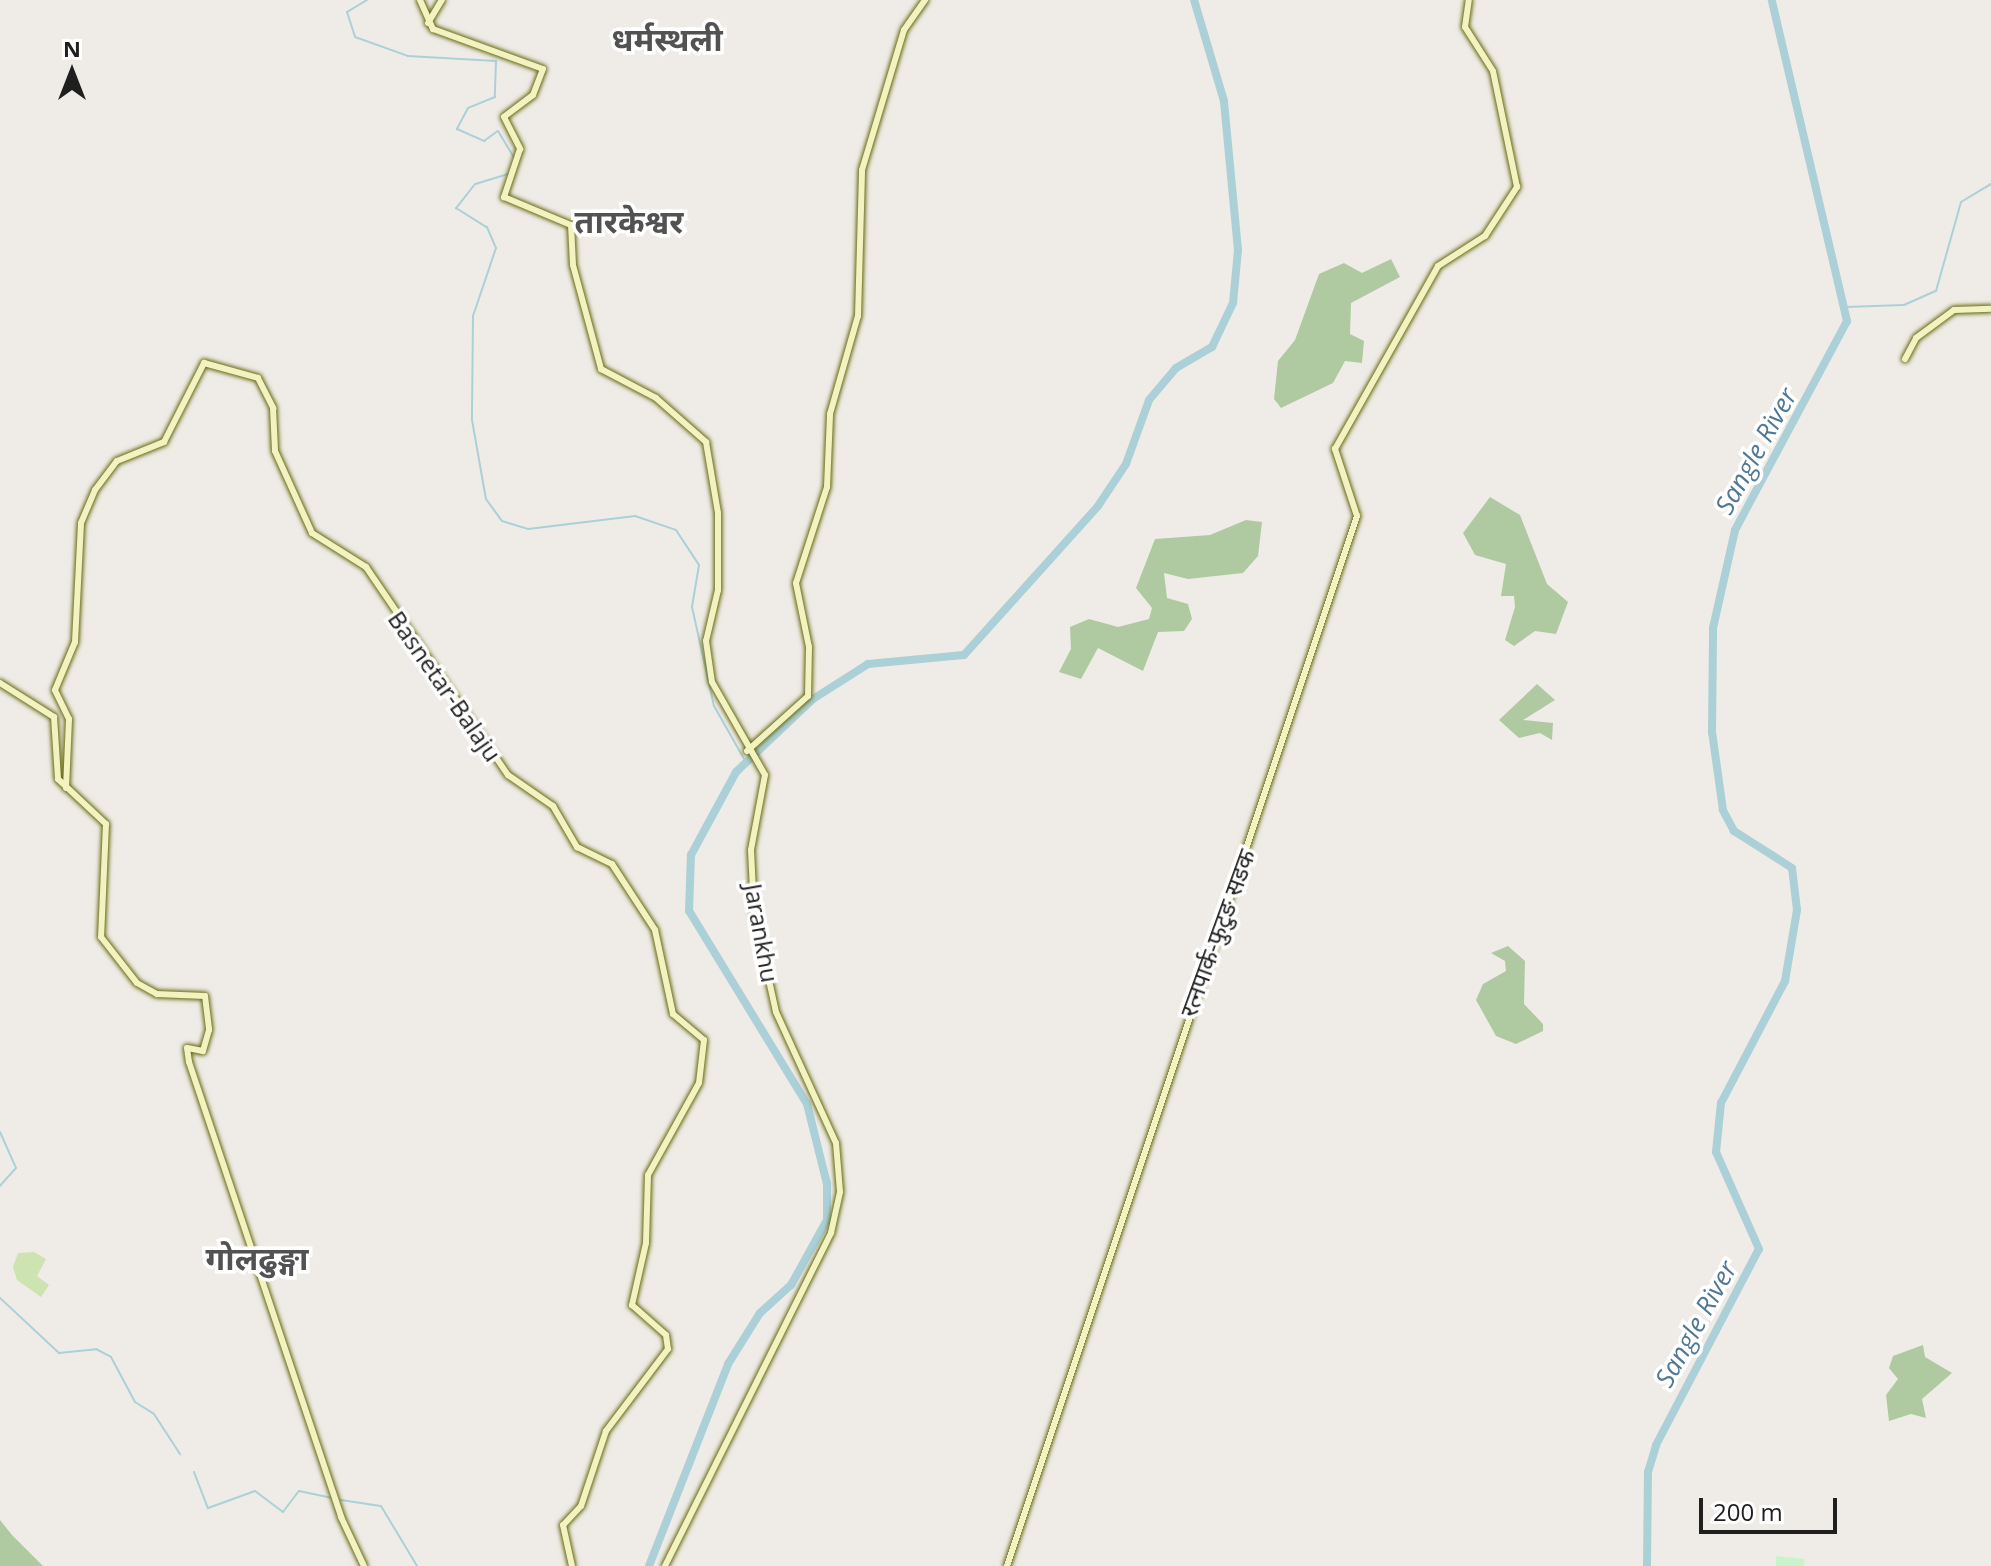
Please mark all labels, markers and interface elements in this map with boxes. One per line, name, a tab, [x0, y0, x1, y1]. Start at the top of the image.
district label: धर्मस्थली	[611, 20, 723, 58]
north arrow	[32, 32, 112, 112]
text: N	[63, 33, 81, 63]
district label: तारकेश्वर	[575, 202, 683, 240]
water label: Sangle River	[1709, 383, 1803, 519]
street label: Basnetar-Balaju	[382, 605, 508, 767]
street label: रत्नपार्क-फुटुङ सडक	[1173, 845, 1261, 1021]
street label: Jarankhu	[739, 881, 785, 985]
district label: गोलढुङ्गा	[206, 1239, 308, 1277]
water label: Sangle River	[1649, 1256, 1743, 1392]
scale bar	[1703, 1482, 1841, 1532]
text: 200 m	[1713, 1495, 1783, 1528]

